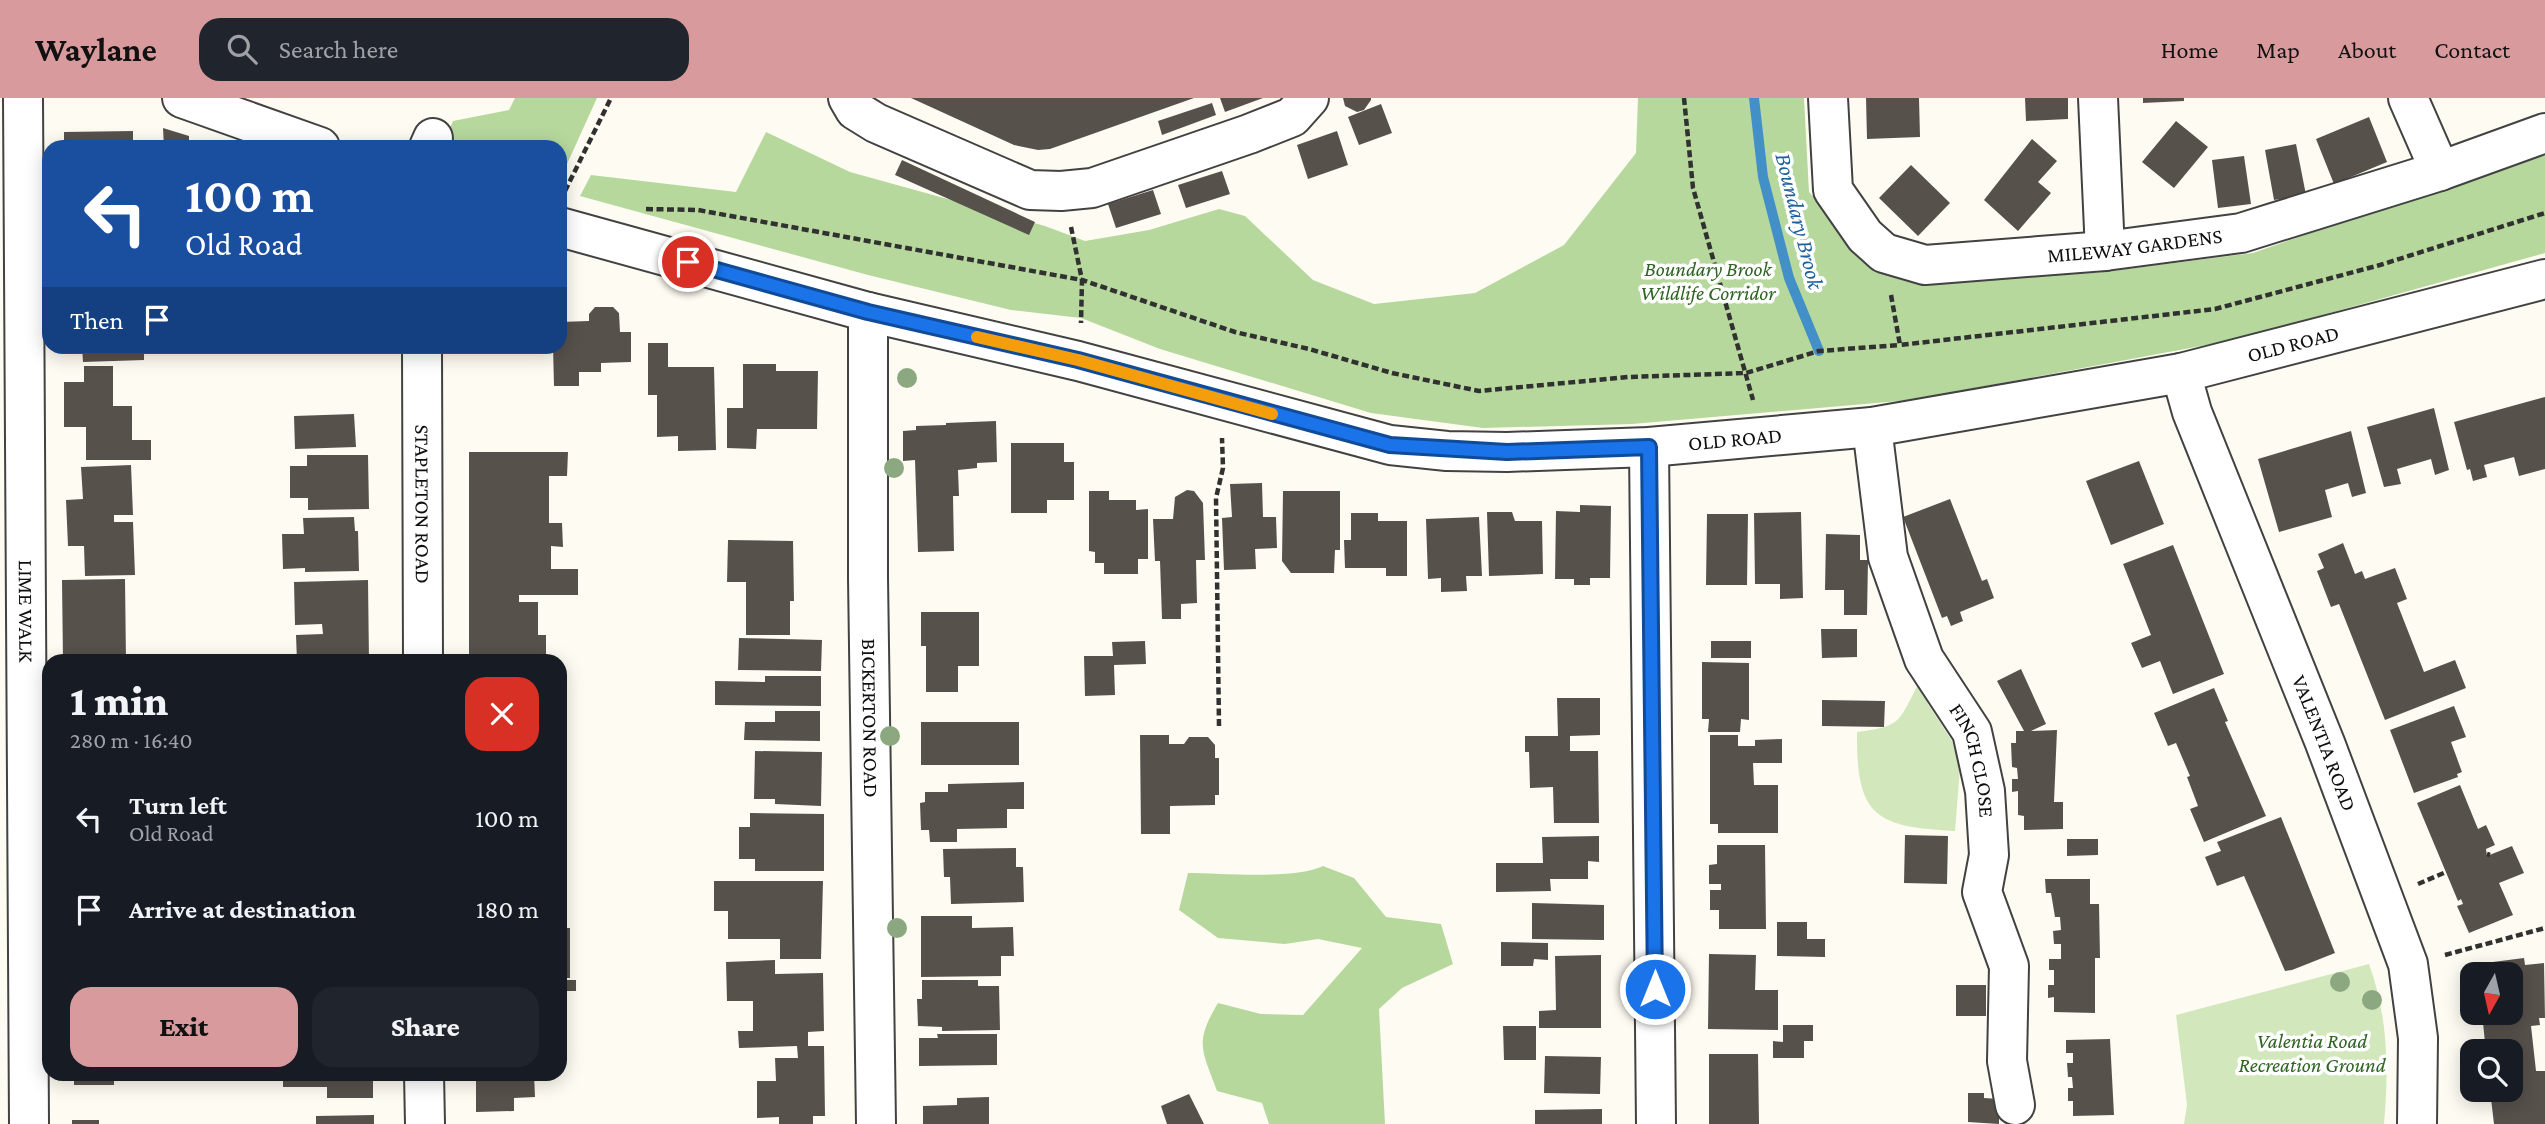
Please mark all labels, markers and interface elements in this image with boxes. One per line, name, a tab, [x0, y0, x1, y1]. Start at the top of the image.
search box	[199, 18, 689, 81]
icon: search	[223, 30, 261, 68]
text: Waylane	[35, 31, 157, 68]
text: Search here	[279, 35, 398, 64]
text: Home	[2161, 36, 2218, 63]
text: Map	[2256, 36, 2300, 63]
text: About	[2338, 36, 2396, 63]
text: Contact	[2434, 36, 2510, 63]
water label: Boundary Brook	[1771, 150, 1830, 293]
icon: left	[70, 168, 161, 259]
text: 100 m	[185, 168, 314, 223]
street label: MILEWAY GARDENS	[2046, 224, 2224, 267]
text: Old Road	[185, 226, 303, 262]
pin	[658, 232, 718, 292]
icon: arrive	[669, 243, 707, 281]
park label: Boundary Brook Wildlife Corridor	[1640, 257, 1776, 305]
icon: arrive	[138, 301, 176, 339]
text: Then	[70, 306, 124, 335]
street label: OLD ROAD	[2245, 321, 2342, 367]
street label: OLD ROAD	[1687, 423, 1783, 455]
street label: STAPLETON ROAD	[410, 424, 435, 584]
street label: LIME WALK	[14, 560, 38, 663]
street label: BICKERTON ROAD	[857, 638, 883, 798]
street label: VALENTIA ROAD	[2287, 672, 2361, 814]
text: 1 min	[70, 677, 168, 724]
button: close	[465, 677, 539, 751]
street label: FINCH CLOSE	[1944, 699, 1999, 818]
text: 280 m · 16:40	[70, 727, 193, 753]
text: Turn left	[129, 791, 227, 820]
icon: left	[70, 800, 108, 838]
text: 100 m	[475, 804, 539, 833]
text: Old Road	[129, 820, 214, 846]
icon: arrive	[70, 891, 108, 929]
text: Arrive at destination	[129, 895, 356, 924]
text: 180 m	[476, 895, 539, 924]
position arrow	[1618, 952, 1692, 1026]
north arrow	[2460, 962, 2524, 1026]
map controls	[2460, 962, 2523, 1102]
button: Exit	[70, 987, 298, 1067]
button: Share	[312, 987, 539, 1067]
park label: Valentia Road Recreation Ground	[2238, 1029, 2387, 1077]
button: search	[2460, 1039, 2523, 1102]

